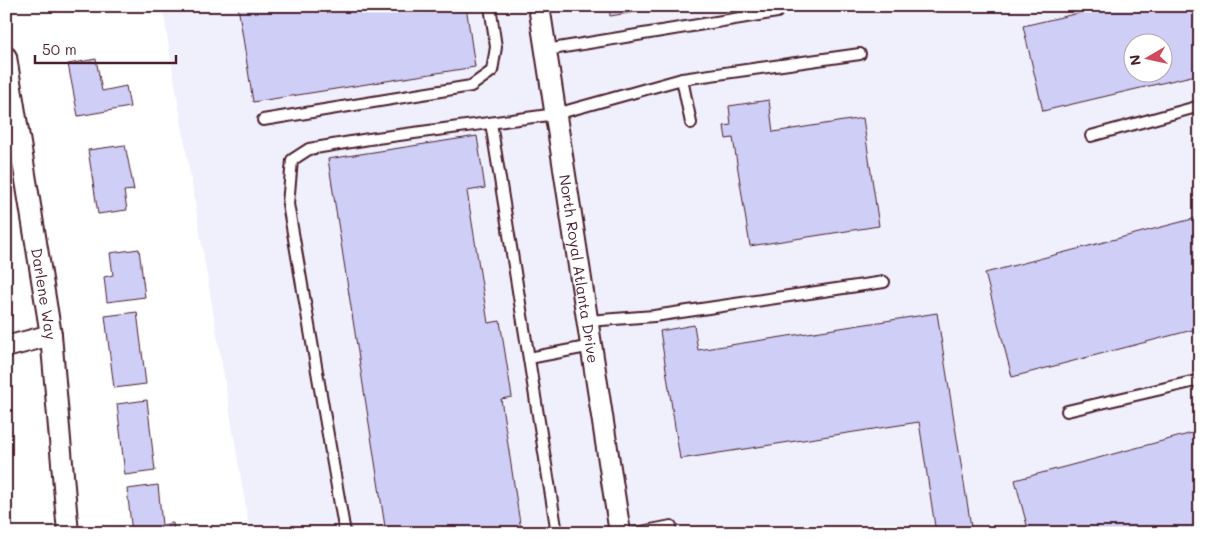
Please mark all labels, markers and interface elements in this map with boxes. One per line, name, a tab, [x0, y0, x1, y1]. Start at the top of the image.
scale bar	[35, 32, 176, 64]
north arrow	[1124, 32, 1174, 82]
text: 50 m	[42, 39, 77, 59]
text: N	[1124, 53, 1145, 67]
street label: North Royal Atlanta Drive	[555, 173, 604, 365]
street label: Darlene Way	[27, 246, 61, 341]

